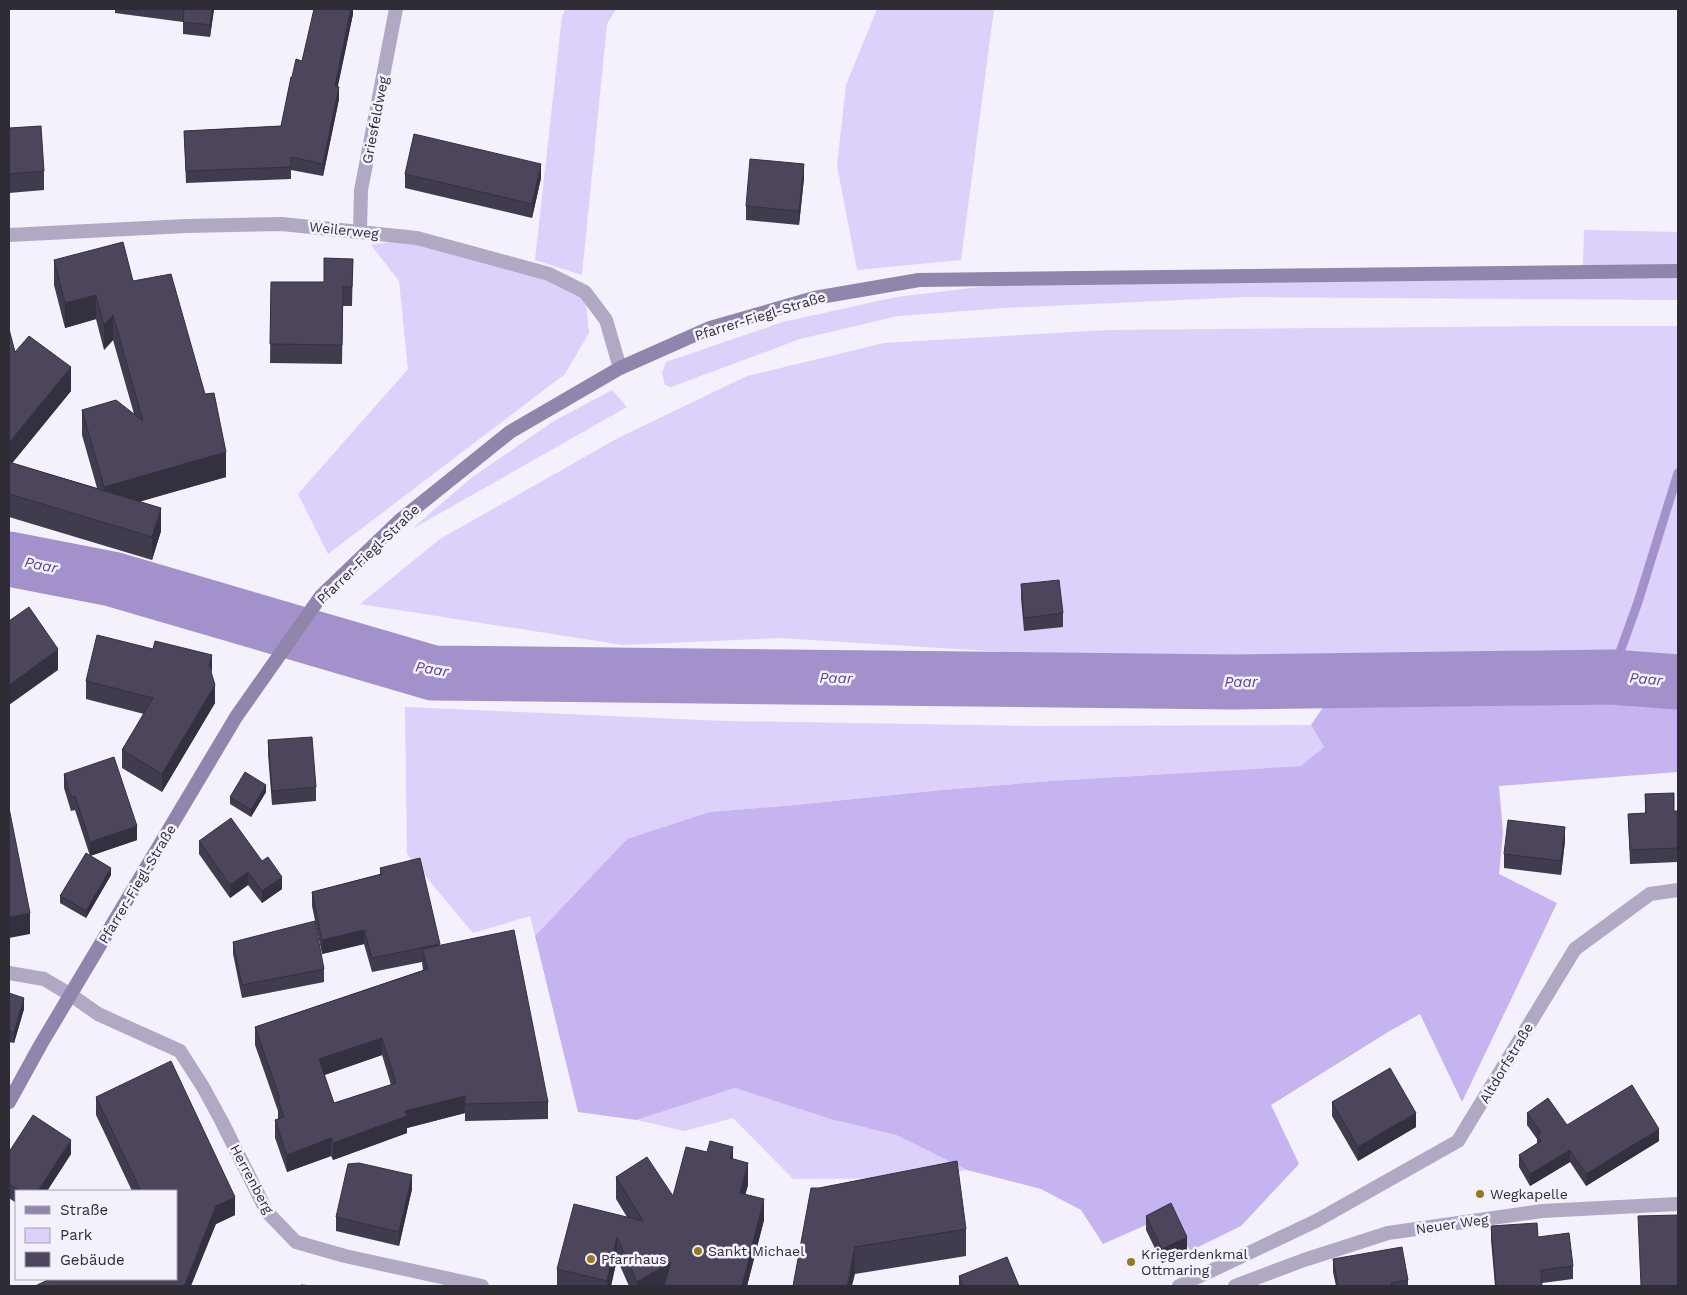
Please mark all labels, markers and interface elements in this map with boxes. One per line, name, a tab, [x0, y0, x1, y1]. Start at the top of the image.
street label: Griesfeldweg	[359, 75, 391, 165]
street label: Weilerweg	[308, 218, 380, 242]
street label: Pfarrer-Fiegl-Straße	[693, 288, 827, 344]
street label: Pfarrer-Fiegl-Straße	[314, 501, 422, 607]
water label: Paar	[23, 553, 60, 577]
water label: Paar	[414, 658, 451, 681]
water label: Paar	[819, 669, 854, 687]
water label: Paar	[1629, 669, 1665, 690]
water label: Paar	[1224, 673, 1259, 691]
street label: Pfarrer-Fiegl-Straße	[95, 822, 179, 946]
street label: Altdorfstraße	[1476, 1020, 1536, 1106]
street label: Herrenberg	[227, 1142, 277, 1217]
place label: Wegkapelle	[1490, 1186, 1568, 1202]
marker: Wegkapelle	[1474, 1188, 1486, 1200]
legend	[15, 1190, 178, 1280]
text: Straße	[60, 1201, 108, 1219]
street label: Neuer Weg	[1415, 1211, 1490, 1237]
text: Park	[60, 1226, 93, 1244]
place label: Sankt Michael	[708, 1243, 805, 1259]
marker: Sankt Michael	[692, 1245, 704, 1257]
place label: Kriegerdenkmal Ottmaring	[1141, 1246, 1248, 1278]
text: Gebäude	[60, 1251, 125, 1269]
place label: Pfarrhaus	[601, 1251, 667, 1267]
marker: Pfarrhaus	[585, 1253, 597, 1265]
marker: Kriegerdenkmal Ottmaring	[1125, 1256, 1137, 1268]

